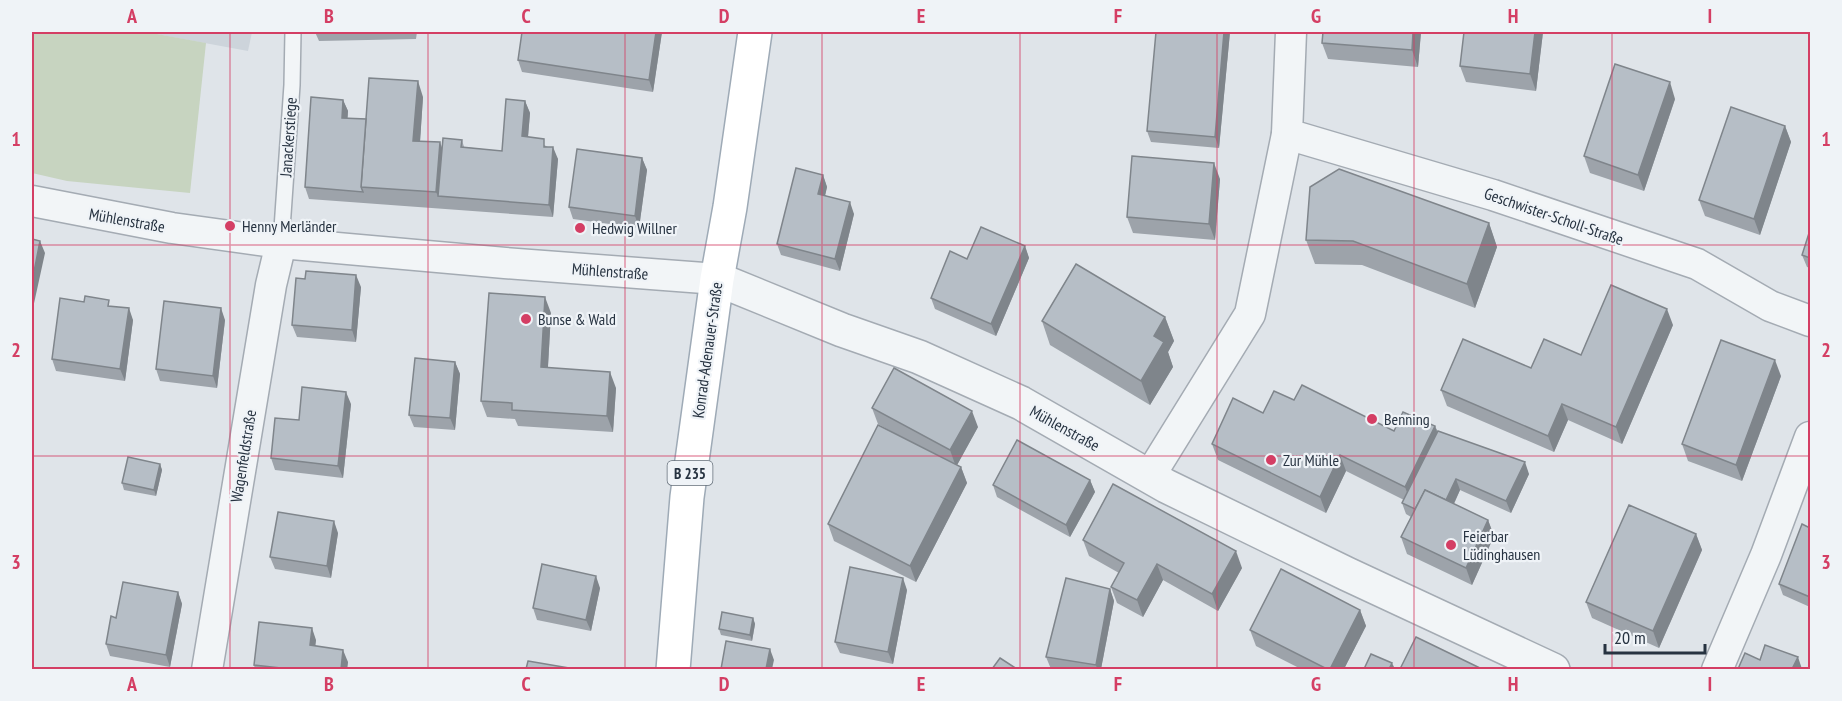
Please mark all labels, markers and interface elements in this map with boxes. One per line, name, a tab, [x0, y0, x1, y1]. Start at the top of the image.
text: A	[126, 3, 138, 29]
text: B	[324, 3, 334, 29]
text: C	[521, 3, 531, 29]
text: D	[719, 3, 730, 29]
text: E	[917, 3, 925, 29]
text: F	[1114, 3, 1122, 29]
text: G	[1311, 3, 1321, 29]
text: H	[1508, 3, 1518, 29]
text: I	[1708, 3, 1712, 29]
street label: Janackerstiege	[275, 97, 301, 178]
text: 1	[11, 126, 21, 152]
text: 1	[1821, 126, 1831, 152]
street label: Geschwister-Scholl-Straße	[1482, 183, 1626, 249]
street label: Mühlenstraße	[88, 204, 166, 236]
place label: Henny Merländer	[242, 216, 337, 236]
place label: Hedwig Willner	[592, 218, 677, 238]
marker: Henny Merländer	[223, 219, 237, 233]
marker: Hedwig Willner	[573, 221, 587, 235]
street label: Mühlenstraße	[571, 258, 649, 284]
street label: Konrad-Adenauer-Straße	[688, 281, 726, 419]
place label: Bunse & Wald	[538, 309, 616, 329]
marker: Bunse & Wald	[519, 312, 533, 326]
text: 2	[11, 337, 21, 363]
text: 2	[1821, 337, 1831, 363]
street label: Mühlenstraße	[1027, 401, 1103, 455]
street label: Wagenfeldstraße	[226, 408, 260, 504]
place label: Benning	[1384, 409, 1430, 429]
marker: Benning	[1365, 412, 1379, 426]
place label: Zur Mühle	[1283, 450, 1339, 470]
marker: Zur Mühle	[1264, 453, 1278, 467]
road number: B 235	[668, 461, 712, 485]
place label: Feierbar Lüdinghausen	[1463, 526, 1540, 564]
marker: Feierbar Lüdinghausen	[1444, 538, 1458, 552]
text: 3	[11, 549, 21, 575]
text: 3	[1821, 549, 1831, 575]
scale bar	[1605, 617, 1706, 655]
text: 20 m	[1614, 626, 1646, 649]
text: A	[126, 671, 138, 697]
text: B	[324, 671, 334, 697]
text: C	[521, 671, 531, 697]
text: D	[719, 671, 730, 697]
text: E	[917, 671, 925, 697]
text: F	[1114, 671, 1122, 697]
text: G	[1311, 671, 1321, 697]
text: H	[1508, 671, 1518, 697]
text: I	[1708, 671, 1712, 697]

